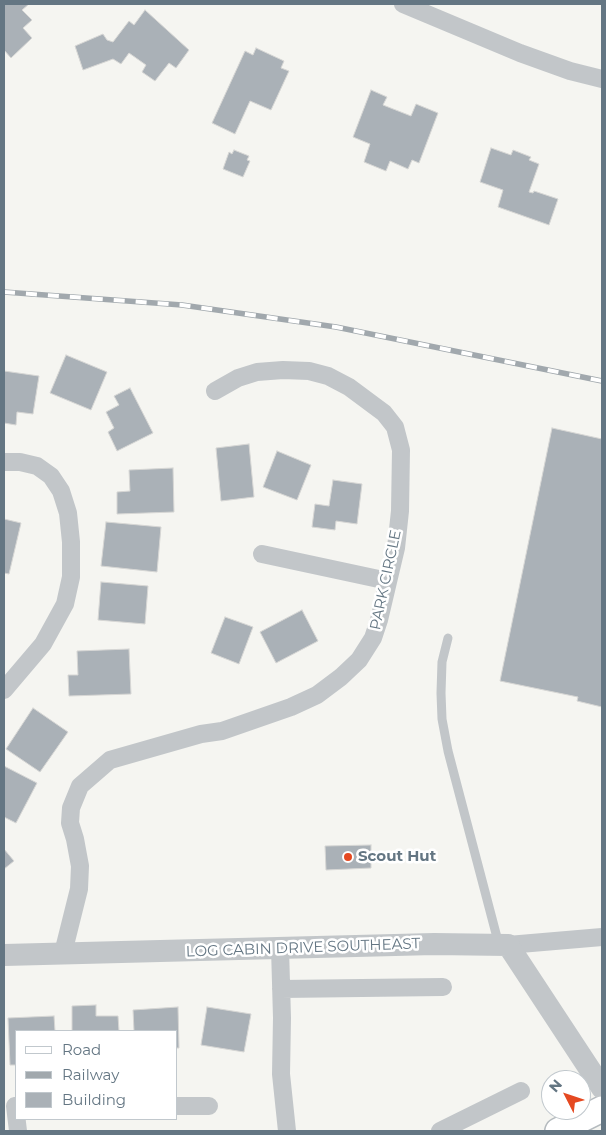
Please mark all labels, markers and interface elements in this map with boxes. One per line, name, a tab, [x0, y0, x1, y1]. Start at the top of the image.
street label: PARK CIRCLE	[367, 528, 405, 632]
place label: Scout Hut	[358, 848, 436, 866]
marker: Scout Hut	[342, 851, 354, 863]
street label: LOG CABIN DRIVE SOUTHEAST	[186, 935, 420, 961]
legend	[15, 1030, 178, 1120]
text: Road	[62, 1040, 101, 1059]
text: Railway	[62, 1065, 119, 1084]
north arrow	[541, 1070, 591, 1120]
text: N	[545, 1076, 566, 1096]
text: Building	[62, 1090, 126, 1109]

